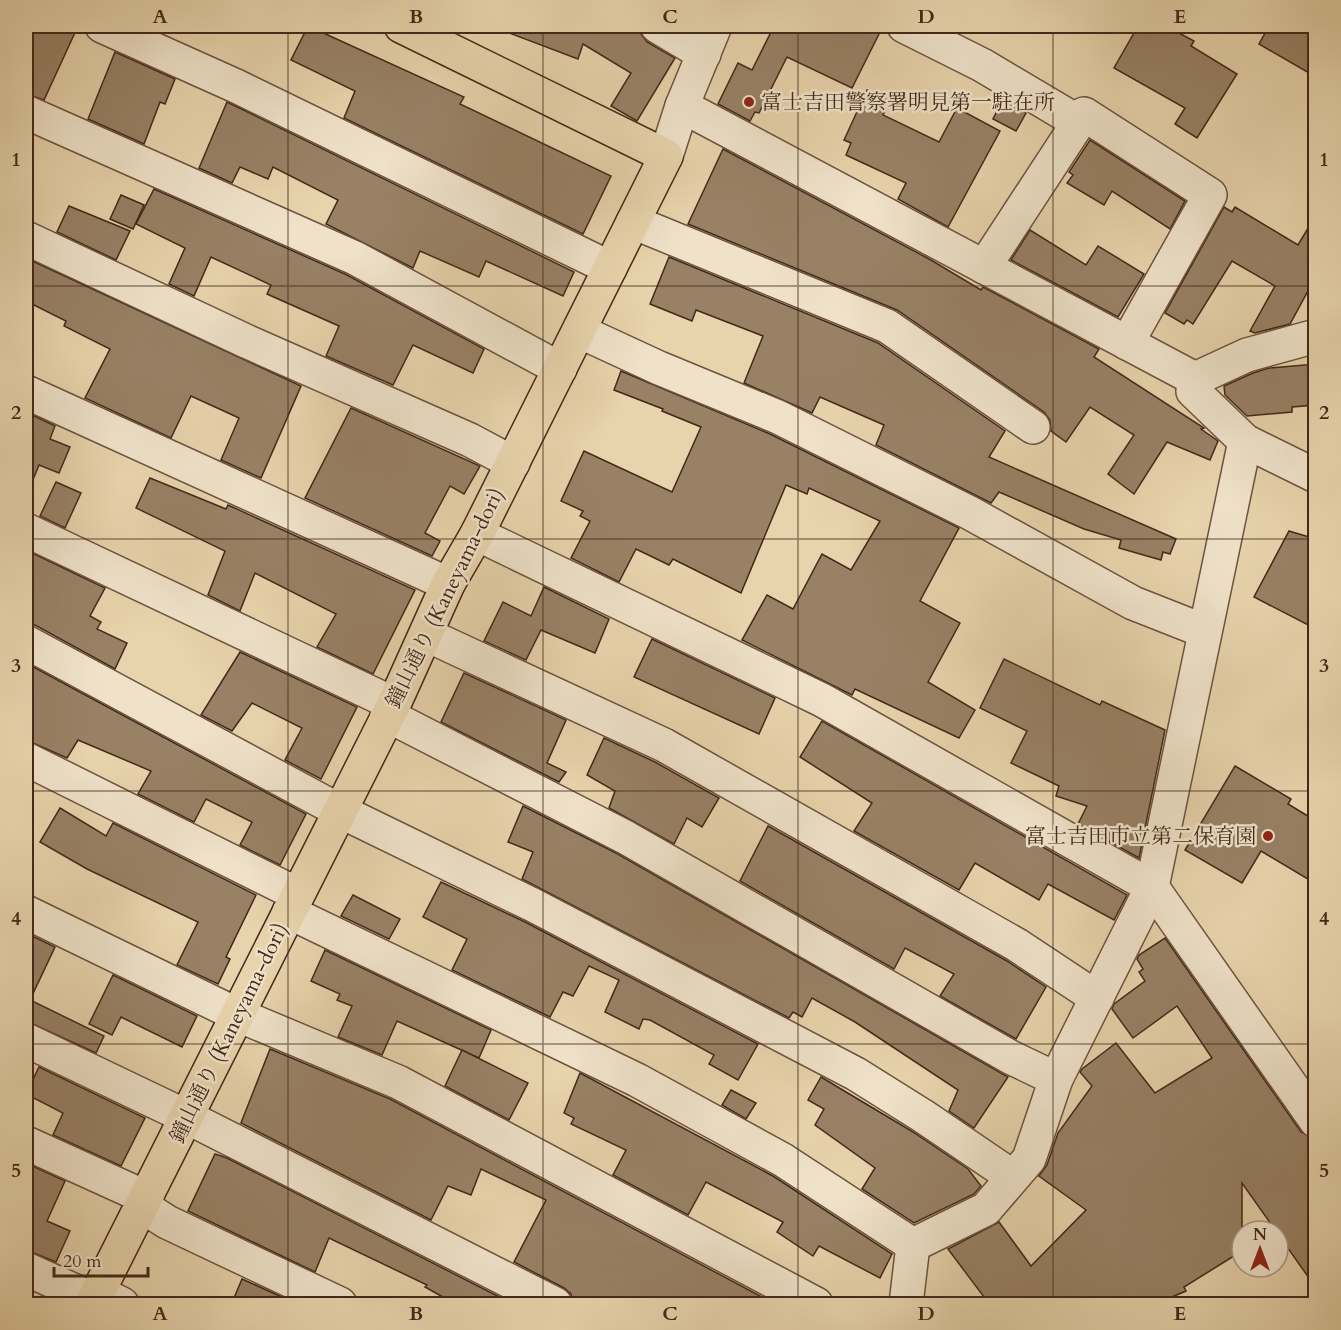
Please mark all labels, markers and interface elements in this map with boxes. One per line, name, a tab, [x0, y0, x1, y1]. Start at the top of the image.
text: A	[152, 3, 168, 30]
text: B	[409, 3, 423, 30]
text: C	[662, 3, 678, 30]
text: D	[917, 3, 935, 30]
text: E	[1174, 3, 1186, 30]
place label: 富士吉田警察署明見第一駐在所	[761, 88, 1055, 117]
marker: 富士吉田警察署明見第一駐在所	[742, 95, 756, 109]
text: 1	[11, 146, 21, 173]
text: 1	[1319, 146, 1329, 173]
text: 2	[11, 399, 21, 426]
text: 2	[1319, 399, 1329, 426]
street label: 鐘山通り (Kaneyama-dori)	[379, 483, 511, 713]
text: 3	[11, 652, 21, 679]
text: 3	[1319, 652, 1329, 679]
place label: 富士吉田市立第二保育園	[1025, 822, 1256, 851]
marker: 富士吉田市立第二保育園	[1261, 829, 1275, 843]
text: 4	[11, 905, 21, 932]
text: 4	[1319, 905, 1329, 932]
street label: 鐘山通り (Kaneyama-dori)	[163, 918, 295, 1148]
text: 5	[11, 1157, 21, 1184]
text: 5	[1319, 1157, 1329, 1184]
north arrow	[1230, 1219, 1290, 1279]
text: N	[1253, 1224, 1267, 1246]
scale bar	[54, 1240, 148, 1278]
text: 20 m	[63, 1249, 102, 1274]
text: A	[152, 1300, 168, 1327]
text: B	[409, 1300, 423, 1327]
text: C	[662, 1300, 678, 1327]
text: D	[917, 1300, 935, 1327]
text: E	[1174, 1300, 1186, 1327]

